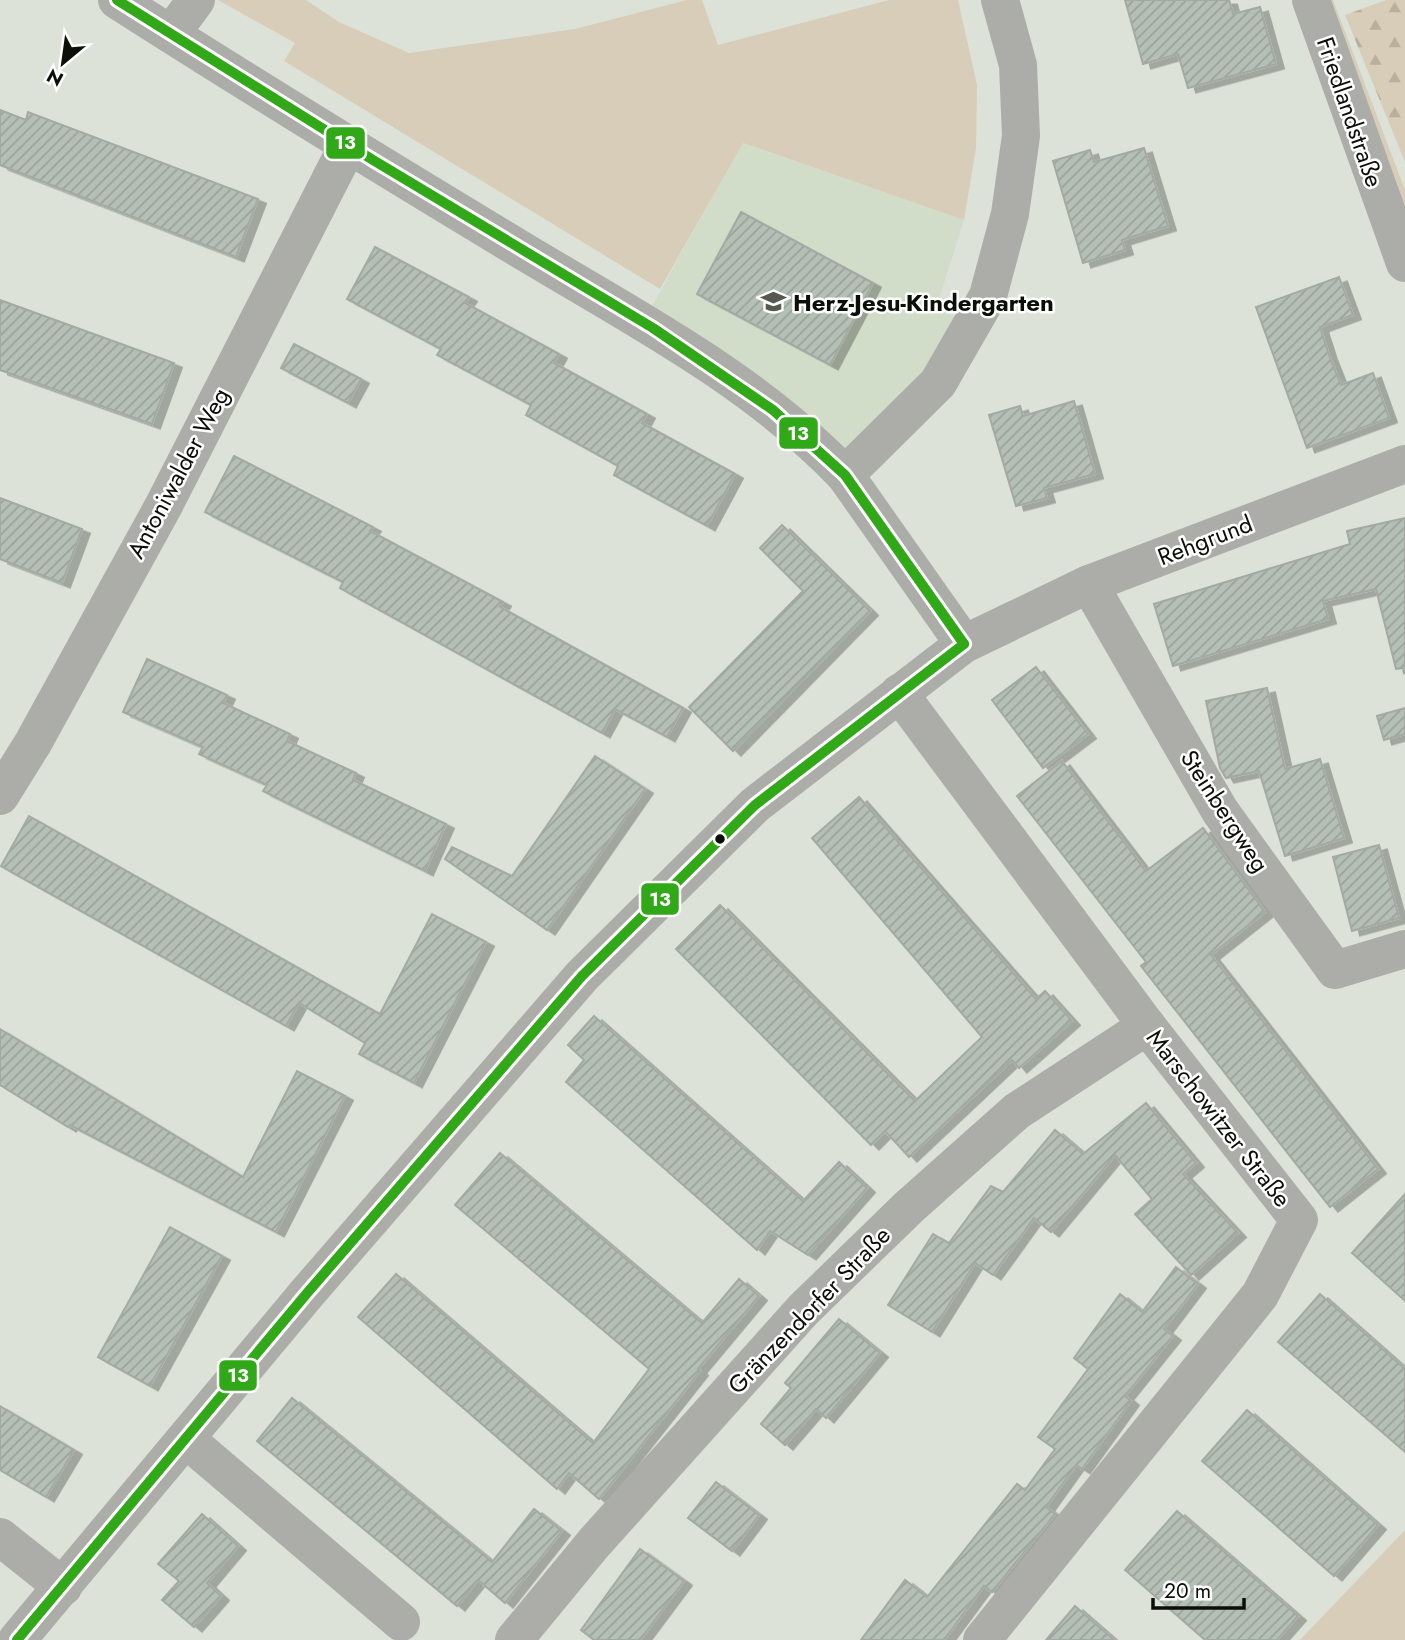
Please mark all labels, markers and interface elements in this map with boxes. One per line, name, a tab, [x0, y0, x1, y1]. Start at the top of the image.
north arrow	[28, 28, 98, 98]
street label: Friedlandstraße	[1308, 32, 1392, 192]
text: N	[42, 62, 68, 93]
line badge: 13	[325, 126, 366, 160]
text: 13	[334, 129, 356, 156]
place label: Herz-Jesu-Kindergarten	[793, 285, 1054, 320]
school or university icon: Herz-Jesu-Kindergarten	[759, 288, 787, 316]
street label: Antoniwalder Weg	[118, 381, 238, 565]
line badge: 13	[778, 416, 819, 450]
text: 13	[787, 420, 809, 447]
street label: Rehgrund	[1152, 506, 1258, 574]
street label: Steinbergweg	[1172, 743, 1278, 879]
unlabelled marker	[713, 832, 727, 846]
line badge: 13	[640, 882, 680, 916]
text: 13	[649, 886, 671, 913]
street label: Marschowitzer Straße	[1138, 1022, 1300, 1214]
street label: Gränzendorfer Straße	[720, 1218, 898, 1402]
line badge: 13	[218, 1359, 258, 1392]
text: 13	[227, 1362, 249, 1389]
scale bar	[1153, 1566, 1244, 1610]
text: 20 m	[1164, 1576, 1211, 1606]

